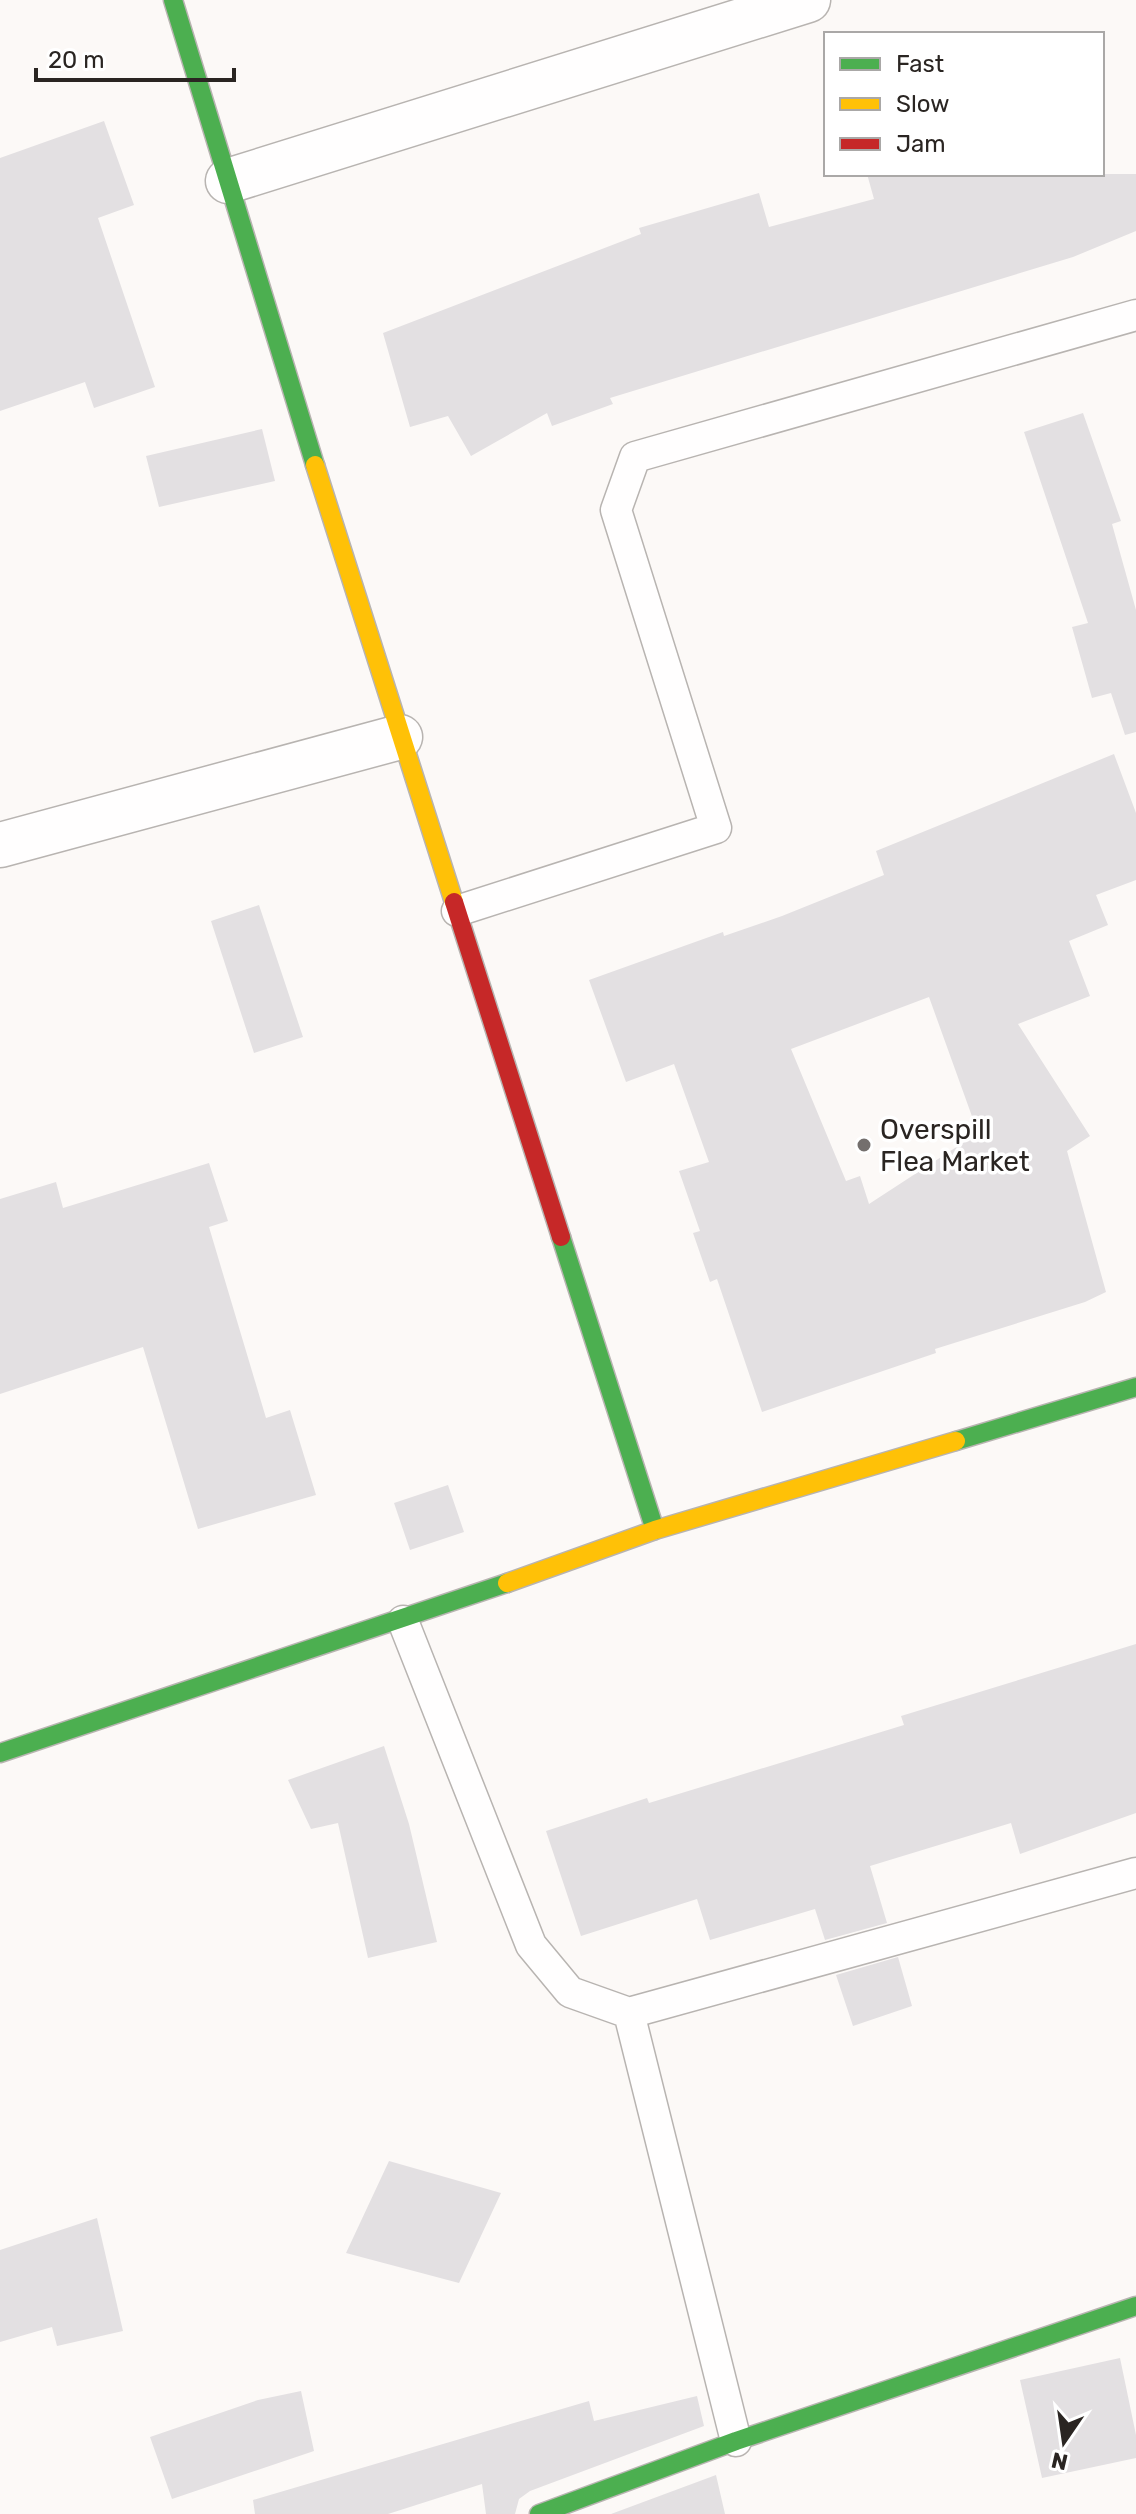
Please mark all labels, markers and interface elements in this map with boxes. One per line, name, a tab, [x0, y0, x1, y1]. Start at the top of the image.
scale bar	[36, 32, 234, 82]
legend	[824, 32, 1104, 176]
text: 20 m	[48, 46, 105, 74]
text: Fast	[896, 50, 944, 78]
text: Slow	[896, 90, 949, 118]
text: Jam	[896, 130, 946, 158]
place label: Overspill Flea Market	[880, 1113, 1030, 1178]
marker: Overspill Flea Market	[855, 1136, 873, 1154]
north arrow	[1024, 2402, 1104, 2482]
text: N	[1049, 2446, 1070, 2476]

